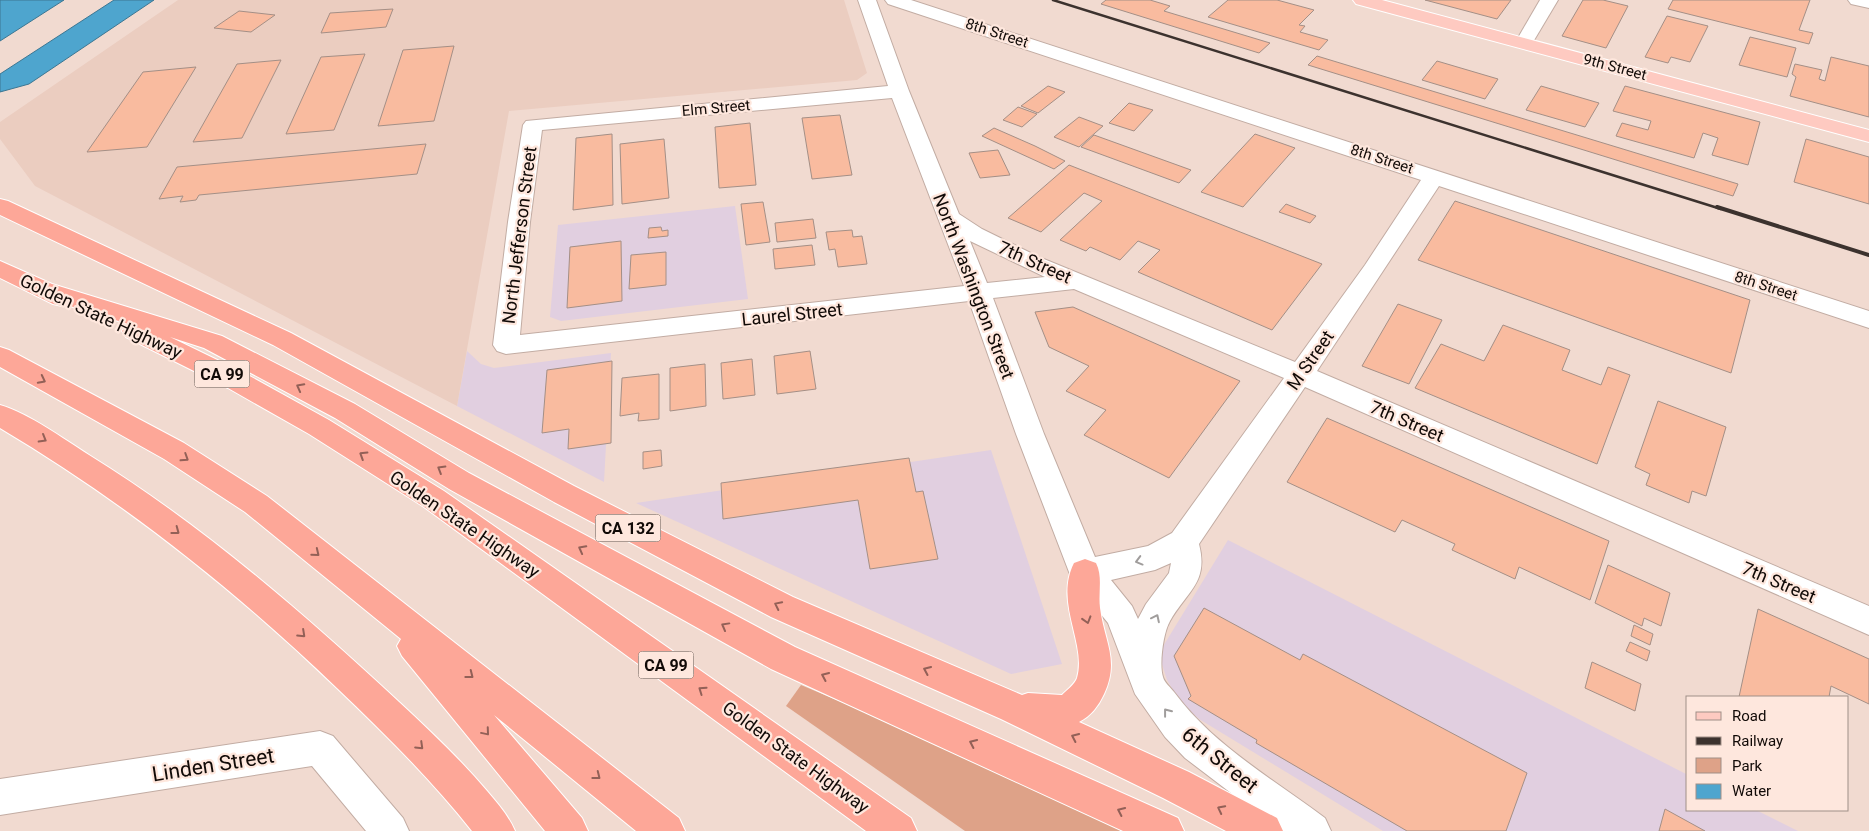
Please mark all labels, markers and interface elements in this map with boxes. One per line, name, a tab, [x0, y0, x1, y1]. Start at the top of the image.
street label: 8th Street	[963, 14, 1031, 52]
street label: 9th Street	[1581, 50, 1649, 84]
street label: Elm Street	[681, 96, 751, 120]
street label: 8th Street	[1348, 140, 1416, 178]
street label: North Jefferson Street	[498, 145, 540, 325]
street label: North Washington Street	[929, 190, 1019, 382]
street label: 7th Street	[995, 237, 1075, 287]
street label: 8th Street	[1732, 267, 1800, 305]
street label: Golden State Highway	[17, 269, 186, 363]
street label: Laurel Street	[741, 298, 844, 330]
street label: M Street	[1282, 326, 1338, 394]
road number: CA 99	[194, 360, 250, 388]
one-way arrow	[37, 374, 46, 384]
one-way arrow	[297, 383, 306, 393]
street label: 7th Street	[1367, 396, 1447, 446]
one-way arrow	[37, 433, 46, 443]
one-way arrow	[359, 451, 368, 461]
one-way arrow	[179, 452, 188, 461]
street label: Golden State Highway	[386, 466, 544, 582]
one-way arrow	[437, 466, 446, 476]
road number: CA 132	[596, 514, 660, 542]
one-way arrow	[170, 525, 180, 534]
one-way arrow	[579, 545, 588, 555]
one-way arrow	[311, 547, 320, 556]
one-way arrow	[1134, 555, 1143, 566]
street label: 7th Street	[1739, 557, 1819, 607]
one-way arrow	[774, 601, 783, 611]
one-way arrow	[1150, 614, 1160, 623]
one-way arrow	[1081, 615, 1091, 624]
one-way arrow	[722, 622, 731, 632]
one-way arrow	[297, 628, 306, 637]
road number: CA 99	[638, 652, 694, 678]
one-way arrow	[923, 666, 932, 677]
one-way arrow	[464, 669, 473, 678]
one-way arrow	[821, 672, 830, 683]
one-way arrow	[698, 687, 708, 696]
legend	[1686, 696, 1849, 811]
street label: Golden State Highway	[719, 697, 874, 818]
text: Road	[1732, 707, 1766, 725]
one-way arrow	[1164, 709, 1172, 718]
street label: 6th Street	[1177, 722, 1263, 798]
one-way arrow	[481, 727, 490, 736]
text: Railway	[1732, 732, 1783, 750]
one-way arrow	[1071, 733, 1080, 744]
one-way arrow	[969, 739, 978, 750]
one-way arrow	[414, 740, 423, 749]
street label: Linden Street	[150, 743, 276, 786]
text: Park	[1732, 757, 1763, 775]
one-way arrow	[591, 770, 600, 778]
text: Water	[1732, 782, 1771, 800]
one-way arrow	[1217, 805, 1226, 815]
one-way arrow	[1117, 806, 1126, 817]

